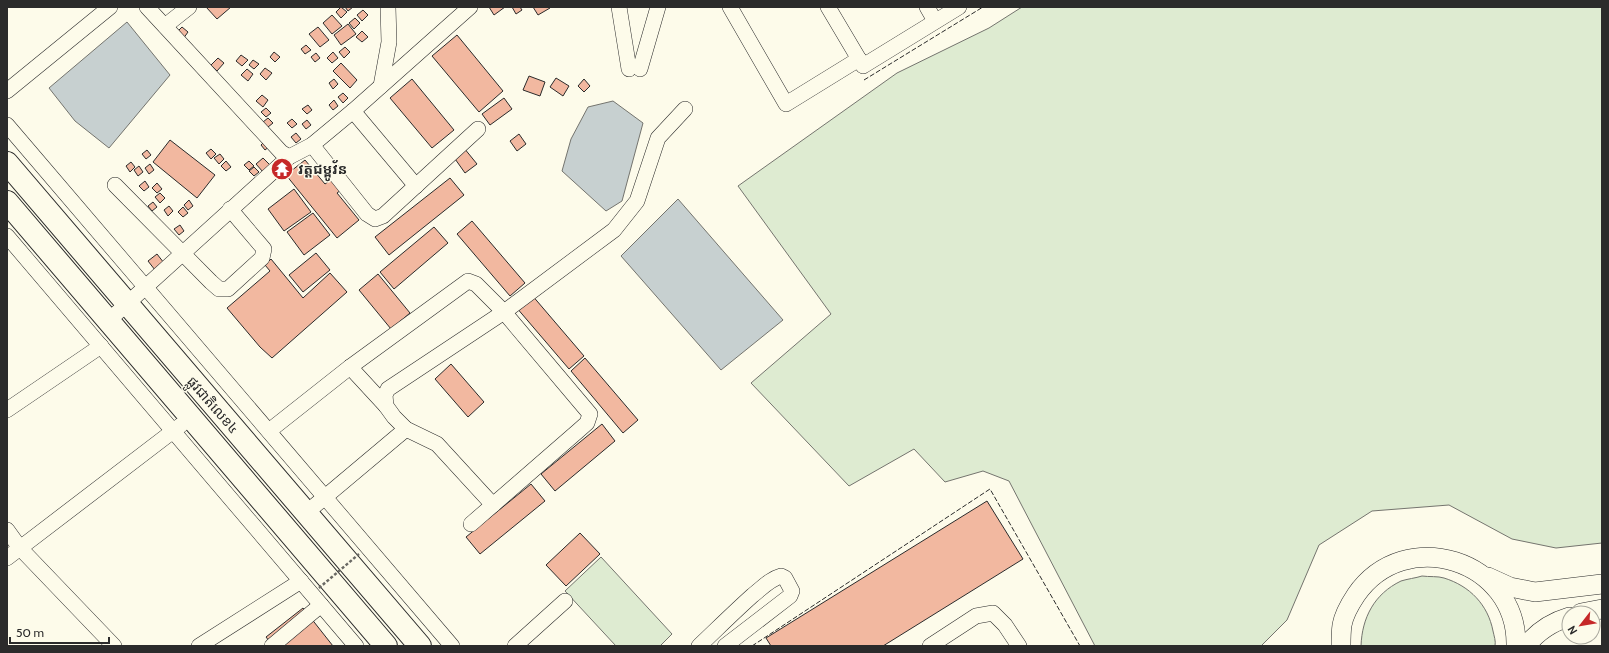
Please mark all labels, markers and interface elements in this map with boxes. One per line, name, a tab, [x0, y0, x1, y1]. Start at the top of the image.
temple icon: វត្តជម្ពូវ័ន	[269, 156, 295, 182]
place label: វត្តជម្ពូវ័ន	[298, 160, 347, 182]
street label: ផ្លូវជាតិលេខ៤	[181, 373, 243, 439]
north arrow	[1561, 605, 1601, 645]
scale bar	[10, 619, 109, 645]
text: N	[1564, 623, 1580, 637]
text: 50 m	[16, 625, 44, 640]

